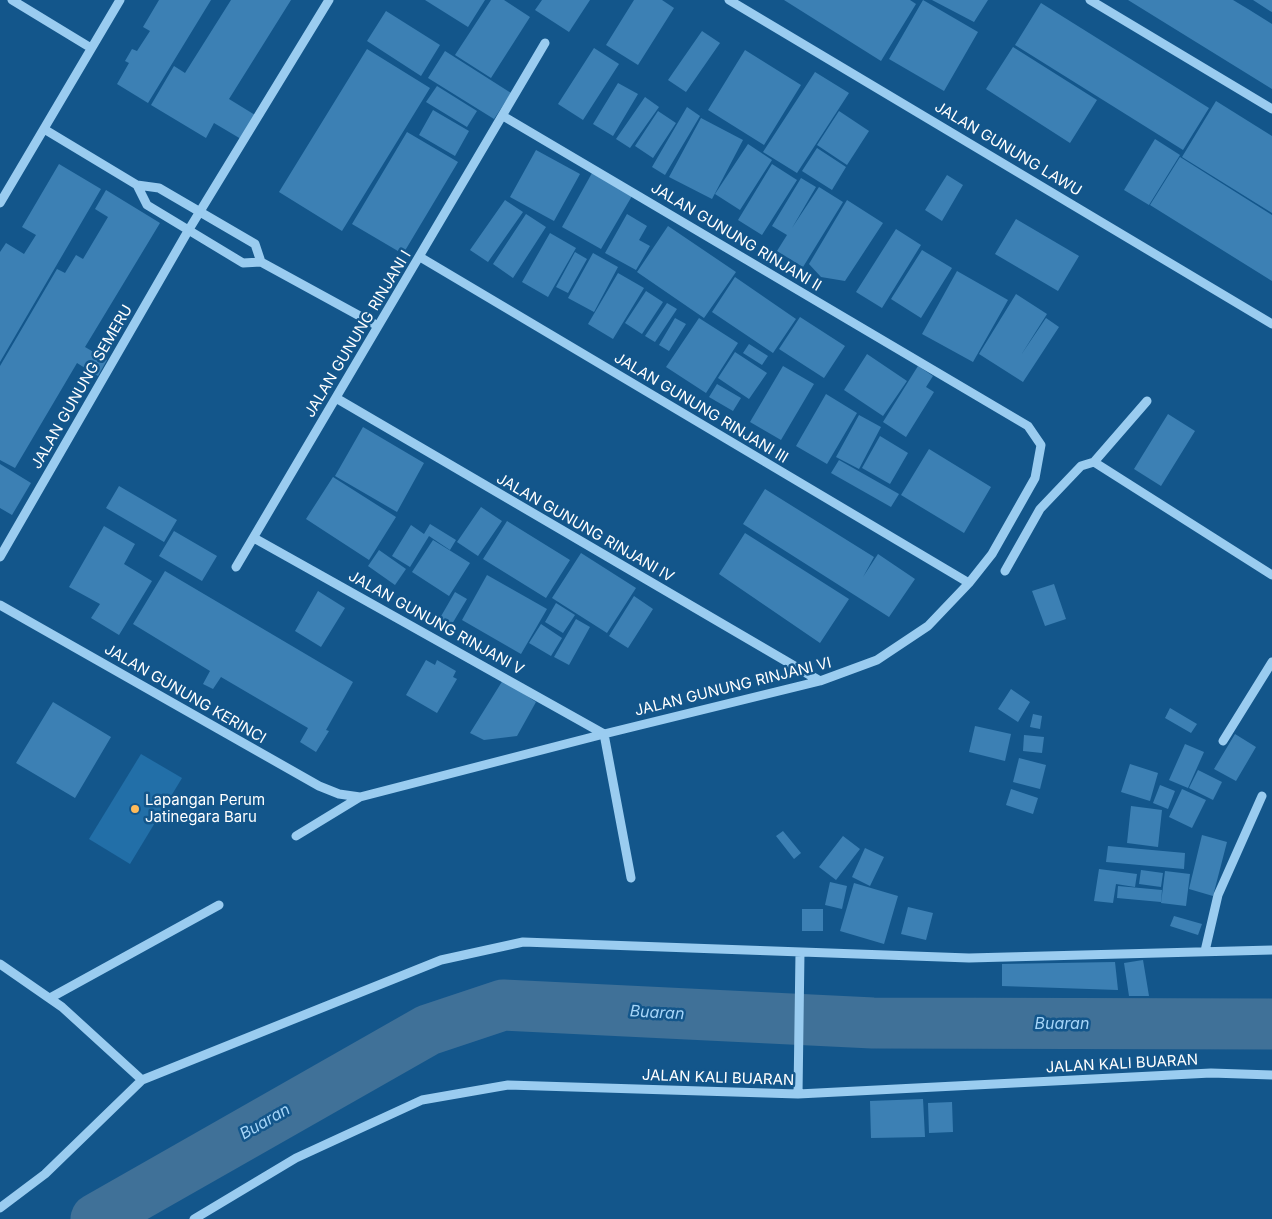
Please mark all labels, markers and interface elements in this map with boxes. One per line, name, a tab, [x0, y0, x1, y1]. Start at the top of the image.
street label: JALAN GUNUNG LAWU	[931, 98, 1085, 200]
street label: JALAN GUNUNG RINJANI II	[647, 179, 825, 295]
street label: JALAN GUNUNG RINJANI I	[301, 247, 415, 421]
street label: JALAN GUNUNG SEMERU	[28, 302, 136, 472]
street label: JALAN GUNUNG RINJANI III	[611, 349, 791, 467]
street label: JALAN GUNUNG RINJANI IV	[493, 470, 677, 586]
street label: JALAN GUNUNG RINJANI V	[345, 567, 527, 679]
street label: JALAN GUNUNG KERINCI	[101, 640, 269, 748]
street label: JALAN GUNUNG RINJANI VI	[633, 654, 833, 720]
place label: Lapangan Perum Jatinegara Baru	[145, 791, 265, 826]
marker: Lapangan Perum Jatinegara Baru	[129, 803, 141, 815]
water label: Buaran	[629, 1002, 685, 1024]
water label: Buaran	[1035, 1014, 1089, 1034]
street label: JALAN KALI BUARAN	[1045, 1051, 1199, 1077]
street label: JALAN KALI BUARAN	[642, 1066, 794, 1090]
water label: Buaran	[236, 1100, 294, 1144]

